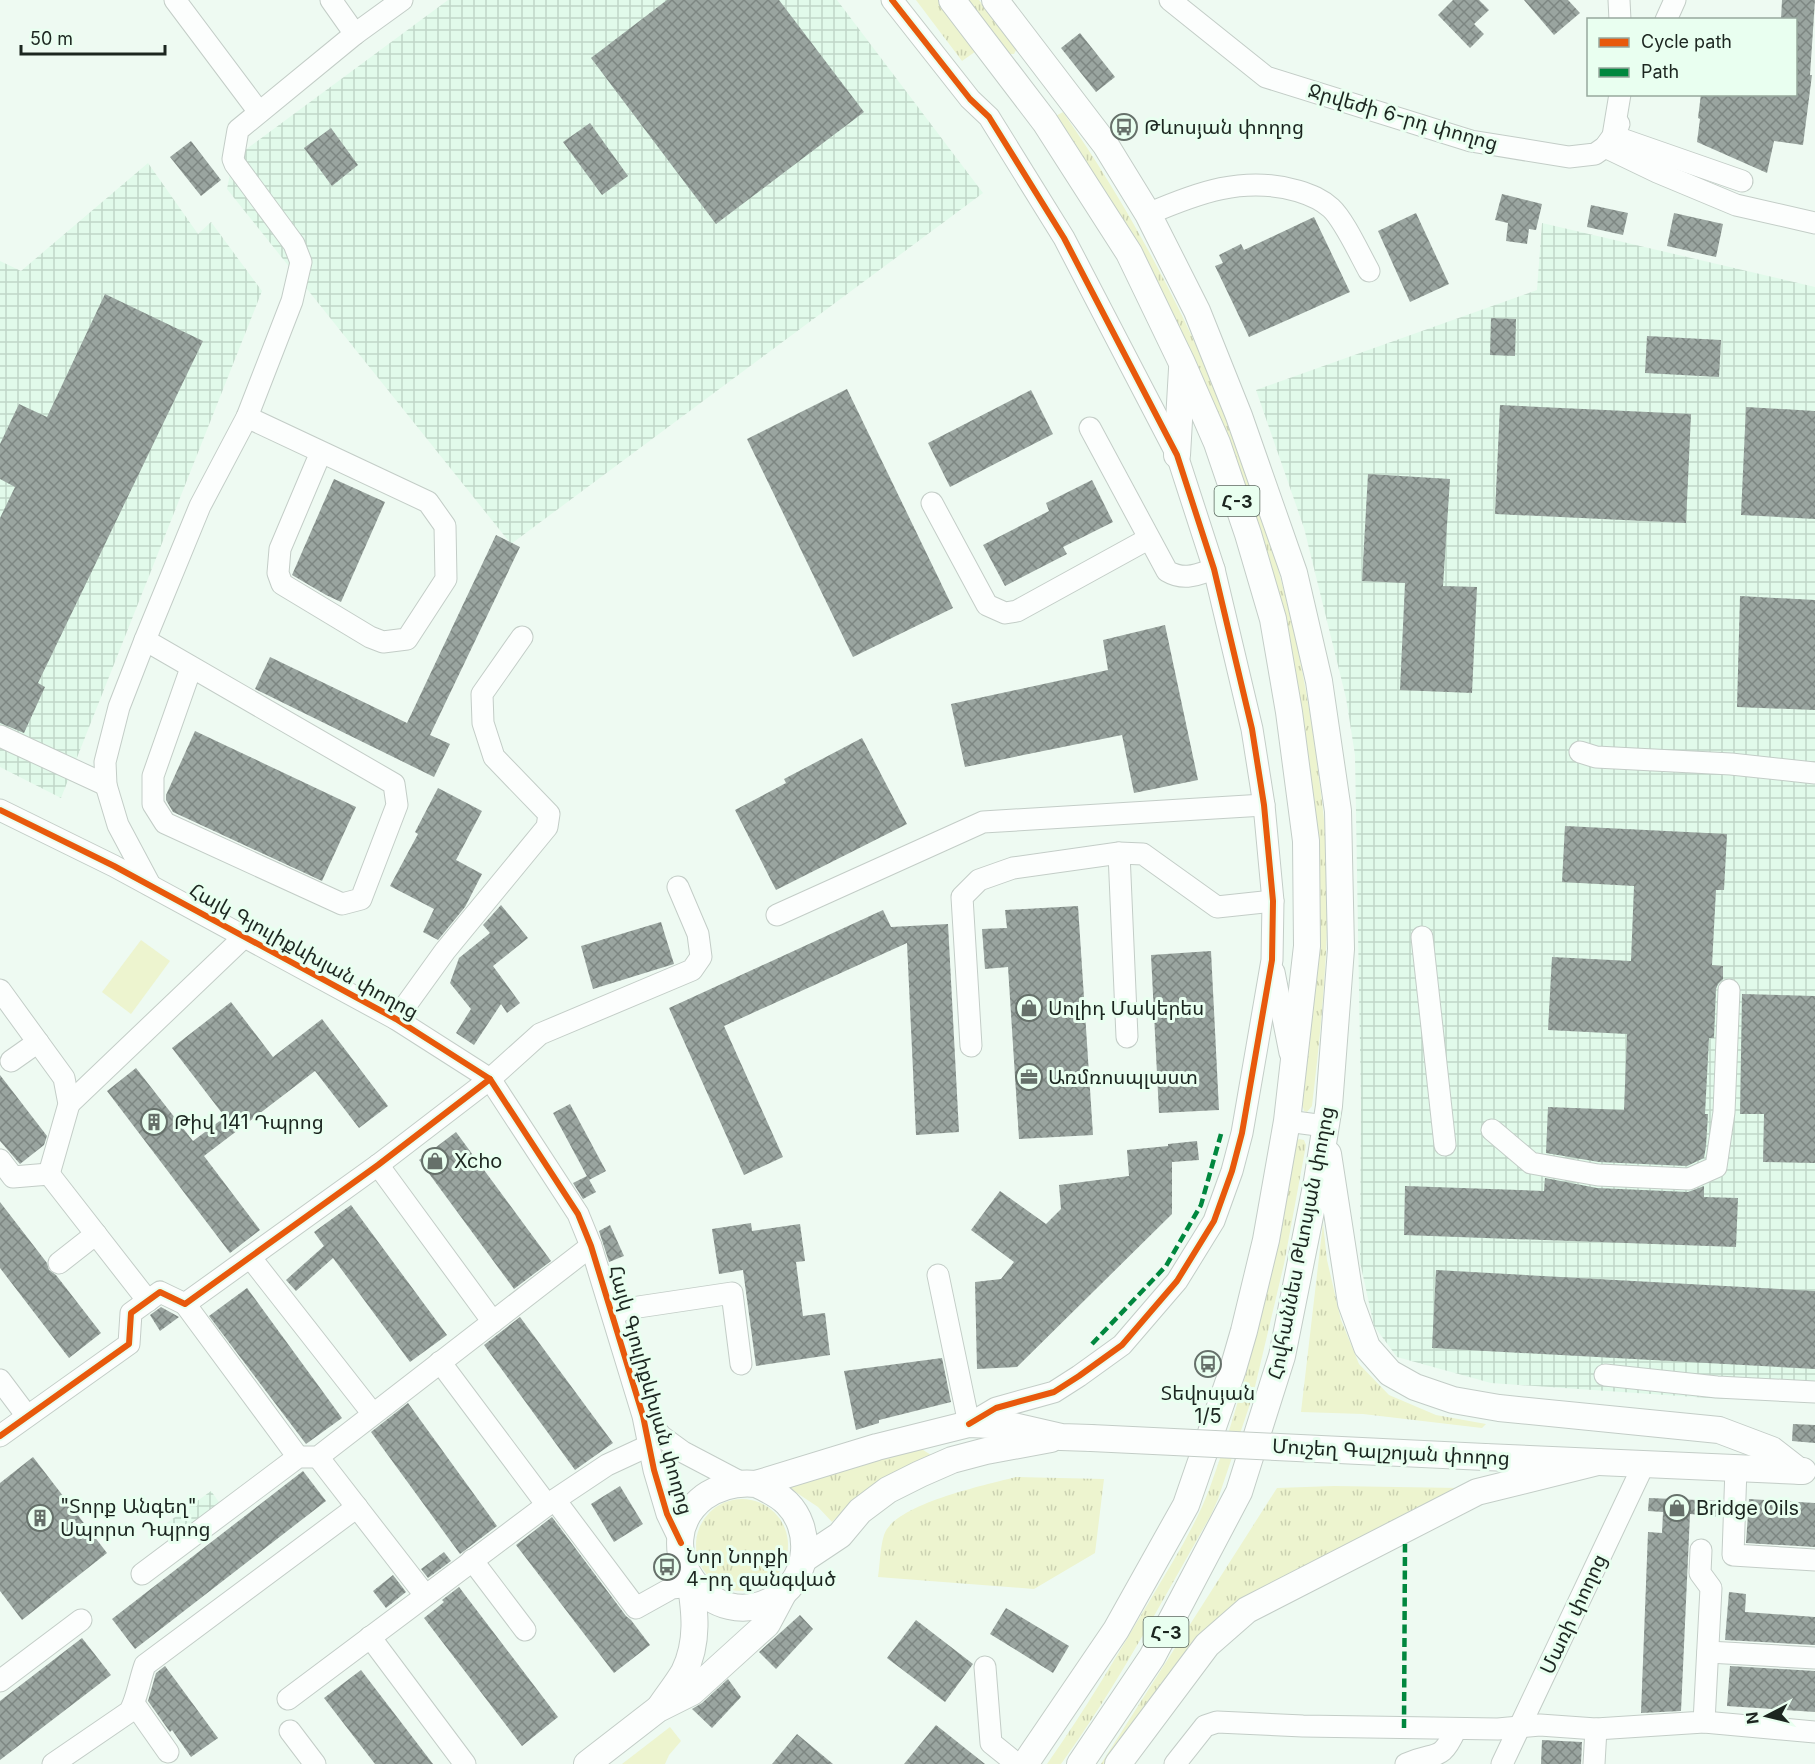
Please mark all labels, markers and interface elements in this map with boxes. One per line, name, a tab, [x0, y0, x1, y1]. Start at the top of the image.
scale bar	[21, 18, 165, 56]
legend	[1587, 18, 1797, 96]
text: 50 m	[30, 28, 73, 49]
text: Cycle path	[1641, 31, 1732, 52]
text: Path	[1641, 61, 1679, 82]
street label: Ջրվեժի 6-րդ փողոց	[1305, 78, 1501, 156]
bus stop icon: Թևոսյան փողոց	[1109, 112, 1139, 142]
place label: Թևոսյան փողոց	[1144, 115, 1304, 139]
road number: Հ-3	[1214, 486, 1260, 516]
street label: Հայկ Գյուլիքևխյան փողոց	[185, 878, 423, 1024]
shop icon: Սոլիդ Մակերես	[1014, 993, 1044, 1023]
place label: Սոլիդ Մակերես	[1048, 996, 1204, 1020]
office icon: Առմռոսպլաստ	[1014, 1062, 1044, 1092]
place label: Առմռոսպլաստ	[1048, 1065, 1198, 1089]
street label: Հովհաննես Թևոսյան փողոց	[1263, 1104, 1339, 1382]
building icon: Թիվ 141 Դպրոց	[139, 1107, 169, 1137]
place label: Թիվ 141 Դպրոց	[174, 1110, 324, 1134]
shop icon: Xcho	[420, 1146, 450, 1176]
place label: Xcho	[454, 1149, 502, 1173]
street label: Հայկ Գյուլիքևխյան փողոց	[604, 1263, 698, 1517]
bus stop icon: Տեվոսյան 1/5	[1193, 1349, 1223, 1379]
place label: Տեվոսյան 1/5	[1161, 1381, 1255, 1428]
street label: Մուշեղ Գալշոյան փողոց	[1272, 1434, 1510, 1470]
shop icon: Bridge Oils	[1662, 1493, 1692, 1523]
place label: "Տորք Անգեղ" Սպորտ Դպրոց	[60, 1494, 211, 1541]
place label: Bridge Oils	[1696, 1496, 1799, 1520]
building icon: "Տորք Անգեղ" Սպորտ Դպրոց	[25, 1503, 55, 1533]
place label: Նոր Նորքի 4-րդ զանգված	[686, 1544, 836, 1591]
street label: Մառի փողոց	[1535, 1550, 1611, 1678]
bus stop icon: Նոր Նորքի 4-րդ զանգված	[652, 1552, 682, 1582]
road number: Հ-3	[1144, 1617, 1188, 1647]
north arrow	[1737, 1686, 1797, 1746]
text: N	[1741, 1711, 1763, 1725]

